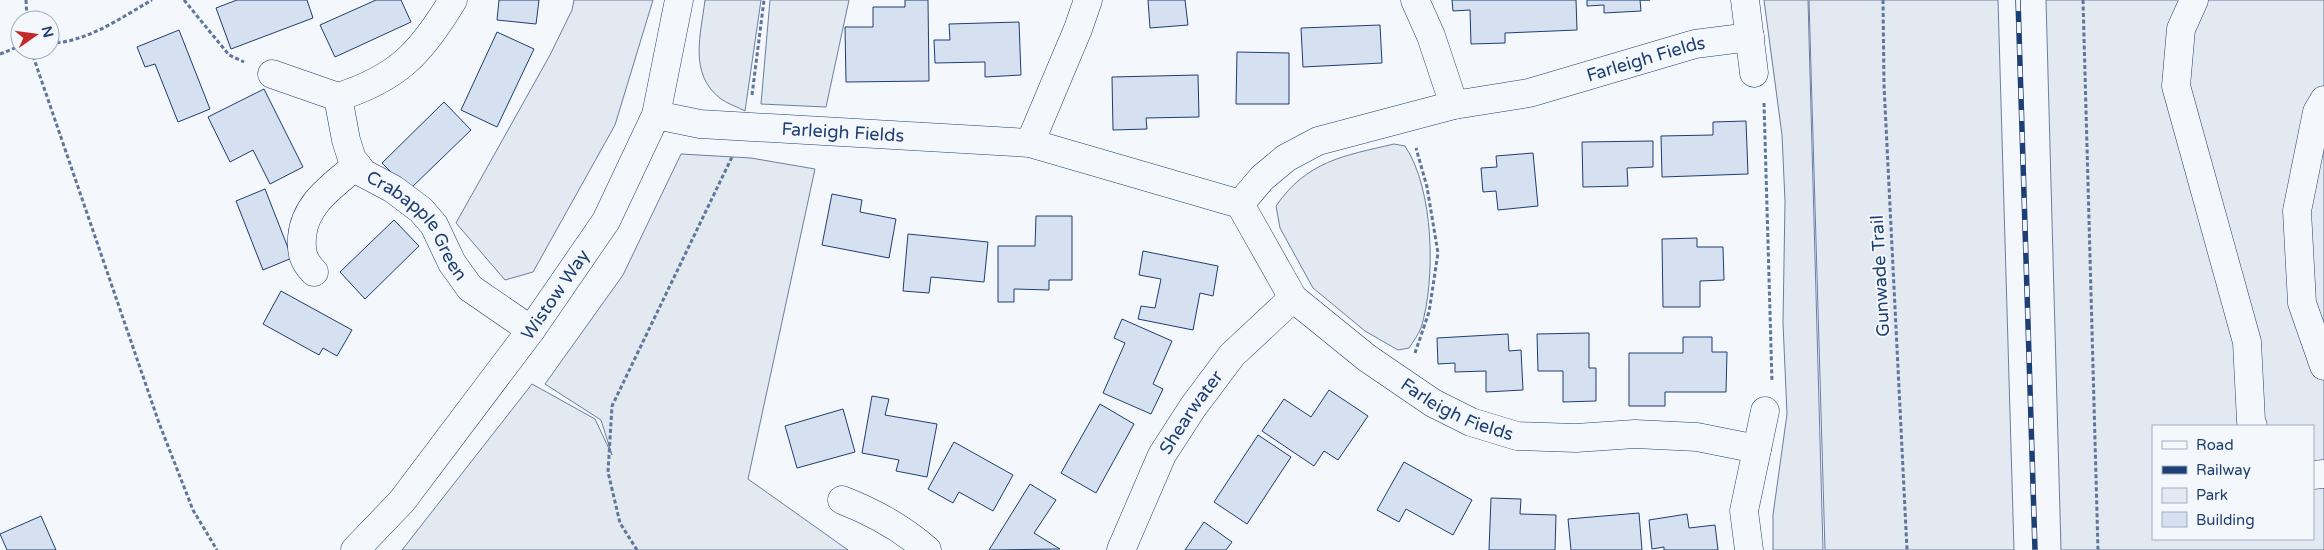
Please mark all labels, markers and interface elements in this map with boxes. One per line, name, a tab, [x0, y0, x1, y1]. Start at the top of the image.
north arrow	[10, 10, 60, 60]
text: N	[38, 24, 57, 39]
street label: Farleigh Fields	[1584, 32, 1706, 86]
street label: Farleigh Fields	[781, 118, 905, 147]
street label: Crabapple Green	[363, 166, 472, 285]
street label: Gunwade Trail	[1866, 215, 1894, 337]
street label: Wistow Way	[517, 245, 594, 344]
street label: Shearwater	[1154, 366, 1228, 458]
street label: Farleigh Fields	[1397, 373, 1516, 445]
legend	[2152, 425, 2314, 540]
text: Road	[2196, 436, 2234, 454]
text: Railway	[2196, 461, 2251, 479]
text: Park	[2196, 486, 2228, 504]
text: Building	[2196, 511, 2255, 529]

